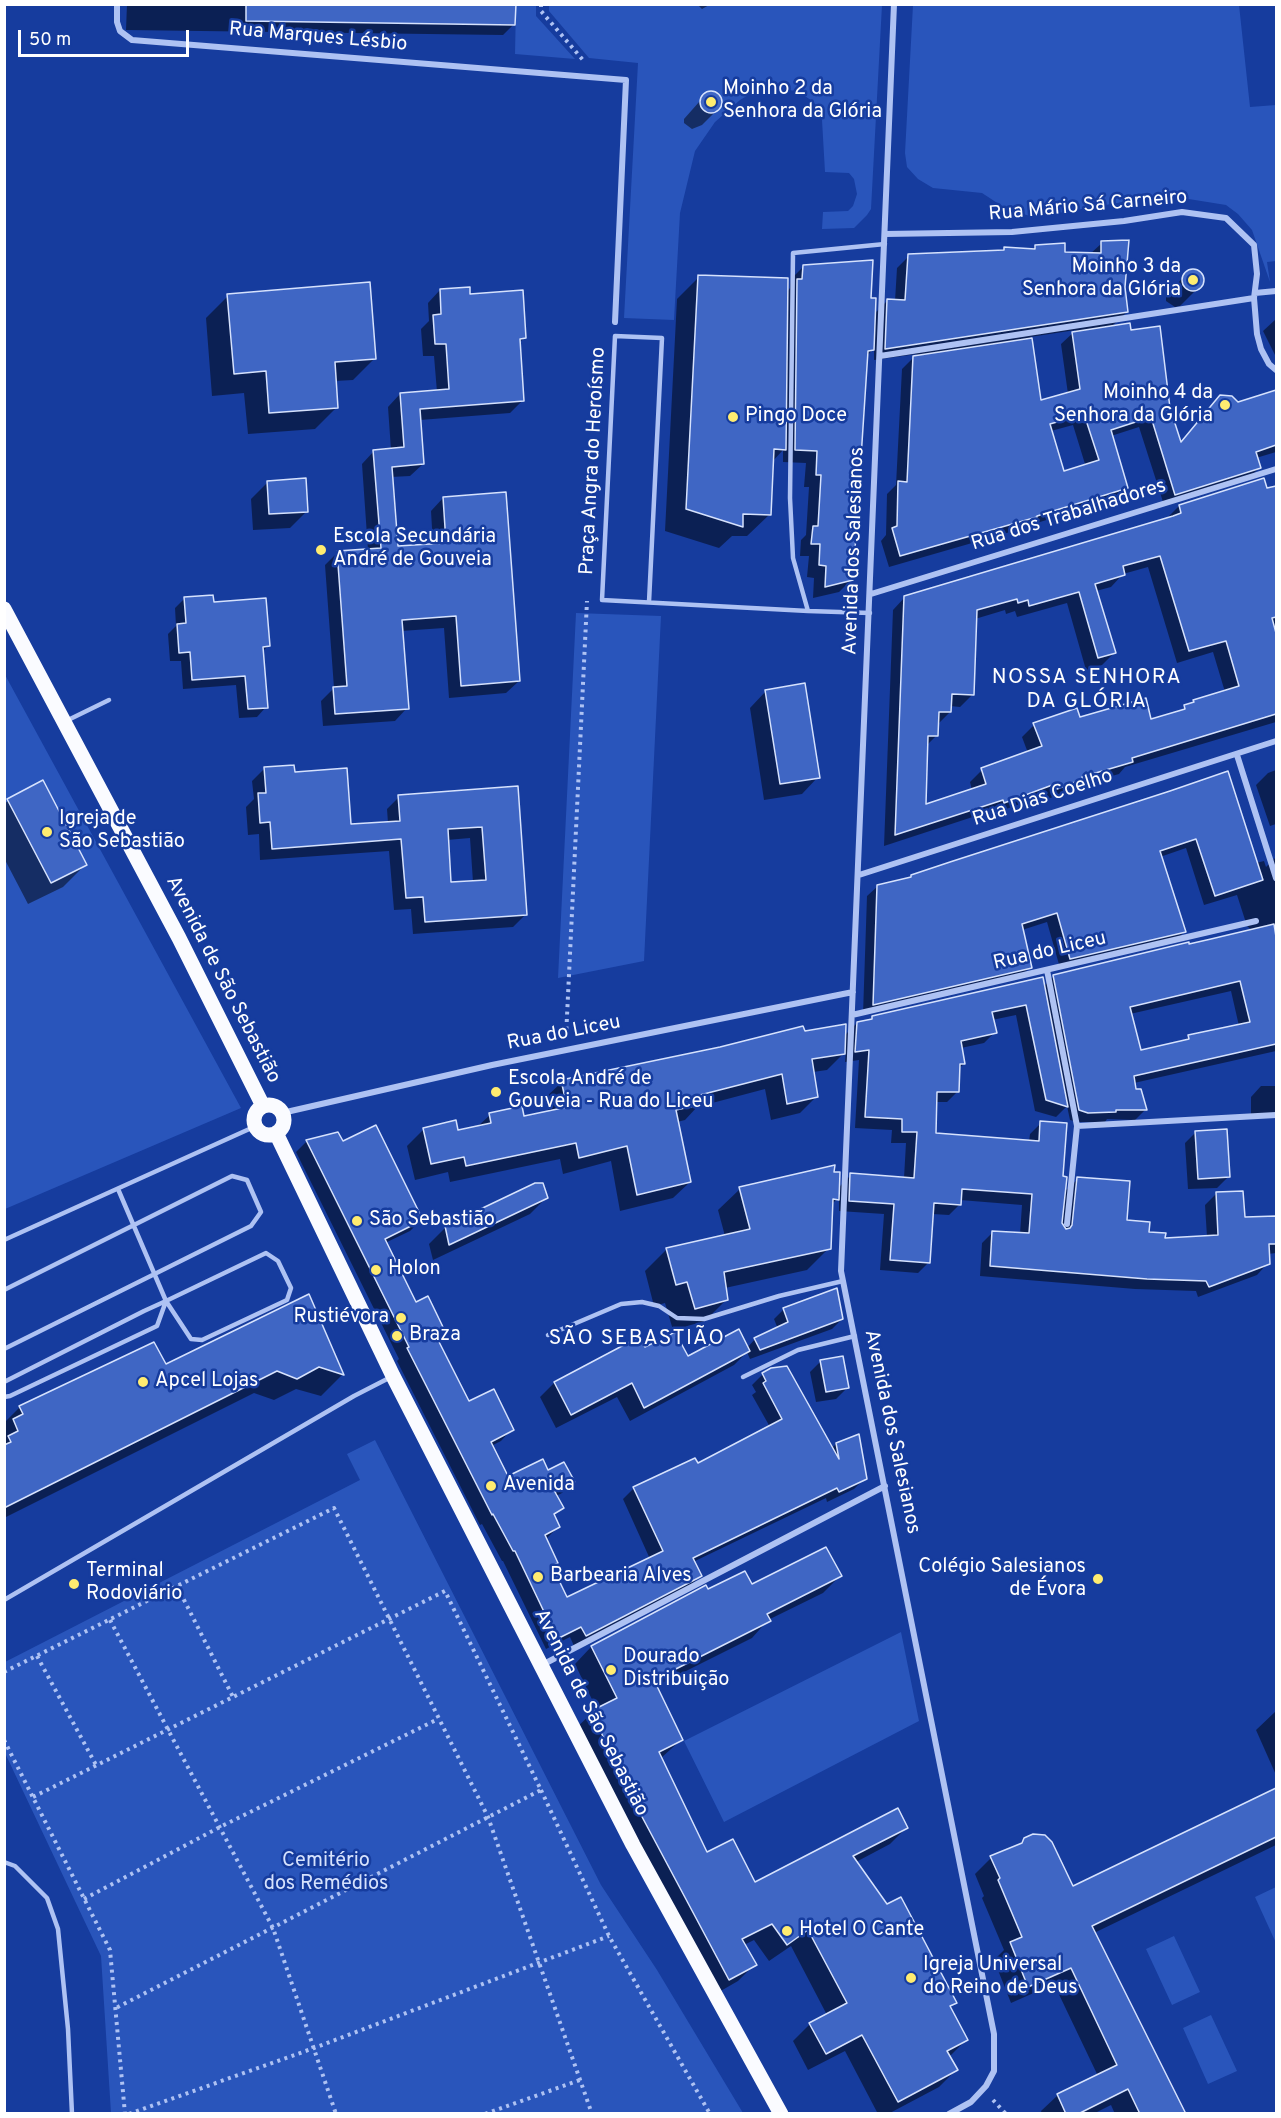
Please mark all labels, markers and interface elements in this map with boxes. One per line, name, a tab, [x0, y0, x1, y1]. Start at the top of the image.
scale bar	[21, 18, 192, 56]
street label: Rua Marques Lésbio	[228, 18, 408, 58]
text: 50 m	[29, 29, 71, 52]
place label: Moinho 2 da Senhora da Glória	[723, 78, 882, 125]
marker: Moinho 2 da Senhora da Glória	[704, 95, 718, 109]
street label: Rua Mário Sá Carneiro	[988, 186, 1188, 228]
place label: Moinho 3 da Senhora da Glória	[1022, 256, 1181, 303]
marker: Moinho 3 da Senhora da Glória	[1186, 273, 1200, 287]
street label: Praça Angra do Heroísmo	[576, 346, 612, 576]
place label: Moinho 4 da Senhora da Glória	[1054, 382, 1213, 429]
marker: Moinho 4 da Senhora da Glória	[1218, 398, 1232, 412]
place label: Pingo Doce	[745, 405, 847, 429]
marker: Pingo Doce	[726, 410, 740, 424]
street label: Avenida dos Salesianos	[839, 447, 871, 655]
street label: Rua dos Trabalhadores	[969, 475, 1169, 557]
place label: Escola Secundária André de Gouveia	[333, 526, 496, 573]
marker: Escola Secundária André de Gouveia	[314, 543, 328, 557]
district label: NOSSA SENHORA DA GLÓRIA	[992, 666, 1182, 716]
street label: Rua Dias Coelho	[970, 765, 1116, 833]
place label: Igreja de São Sebastião	[59, 808, 185, 855]
marker: Igreja de São Sebastião	[40, 825, 54, 839]
street label: Avenida de São Sebastião	[159, 873, 285, 1087]
street label: Rua do Liceu	[991, 927, 1109, 977]
street label: Rua do Liceu	[505, 1011, 623, 1057]
place label: Escola André de Gouveia - Rua do Liceu	[508, 1068, 713, 1115]
marker: Escola André de Gouveia - Rua do Liceu	[489, 1085, 503, 1099]
place label: São Sebastião	[369, 1209, 495, 1233]
marker: São Sebastião	[350, 1214, 364, 1228]
place label: Holon	[388, 1258, 441, 1282]
marker: Holon	[369, 1263, 383, 1277]
place label: Rustiévora	[293, 1306, 389, 1330]
marker: Rustiévora	[394, 1311, 408, 1325]
place label: Braza	[409, 1324, 461, 1348]
district label: SÃO SEBASTIÃO	[549, 1327, 725, 1353]
street label: Avenida dos Salesianos	[858, 1328, 924, 1536]
marker: Braza	[390, 1329, 404, 1343]
place label: Apcel Lojas	[155, 1370, 258, 1394]
marker: Apcel Lojas	[136, 1375, 150, 1389]
place label: Avenida	[503, 1474, 575, 1498]
marker: Avenida	[484, 1479, 498, 1493]
place label: Colégio Salesianos de Évora	[918, 1556, 1086, 1603]
place label: Terminal Rodoviário	[86, 1560, 182, 1607]
place label: Barbearia Alves	[550, 1565, 692, 1589]
marker: Barbearia Alves	[531, 1570, 545, 1584]
marker: Colégio Salesianos de Évora	[1091, 1572, 1105, 1586]
marker: Terminal Rodoviário	[67, 1577, 81, 1591]
street label: Avenida de São Sebastião	[527, 1606, 653, 1820]
place label: Dourado Distribuição	[623, 1646, 729, 1693]
marker: Dourado Distribuição	[604, 1663, 618, 1677]
park label: Cemitério dos Remédios	[264, 1850, 388, 1897]
place label: Hotel O Cante	[799, 1919, 924, 1943]
marker: Hotel O Cante	[780, 1924, 794, 1938]
place label: Igreja Universal do Reino de Deus	[923, 1954, 1078, 2001]
marker: Igreja Universal do Reino de Deus	[904, 1971, 918, 1985]

